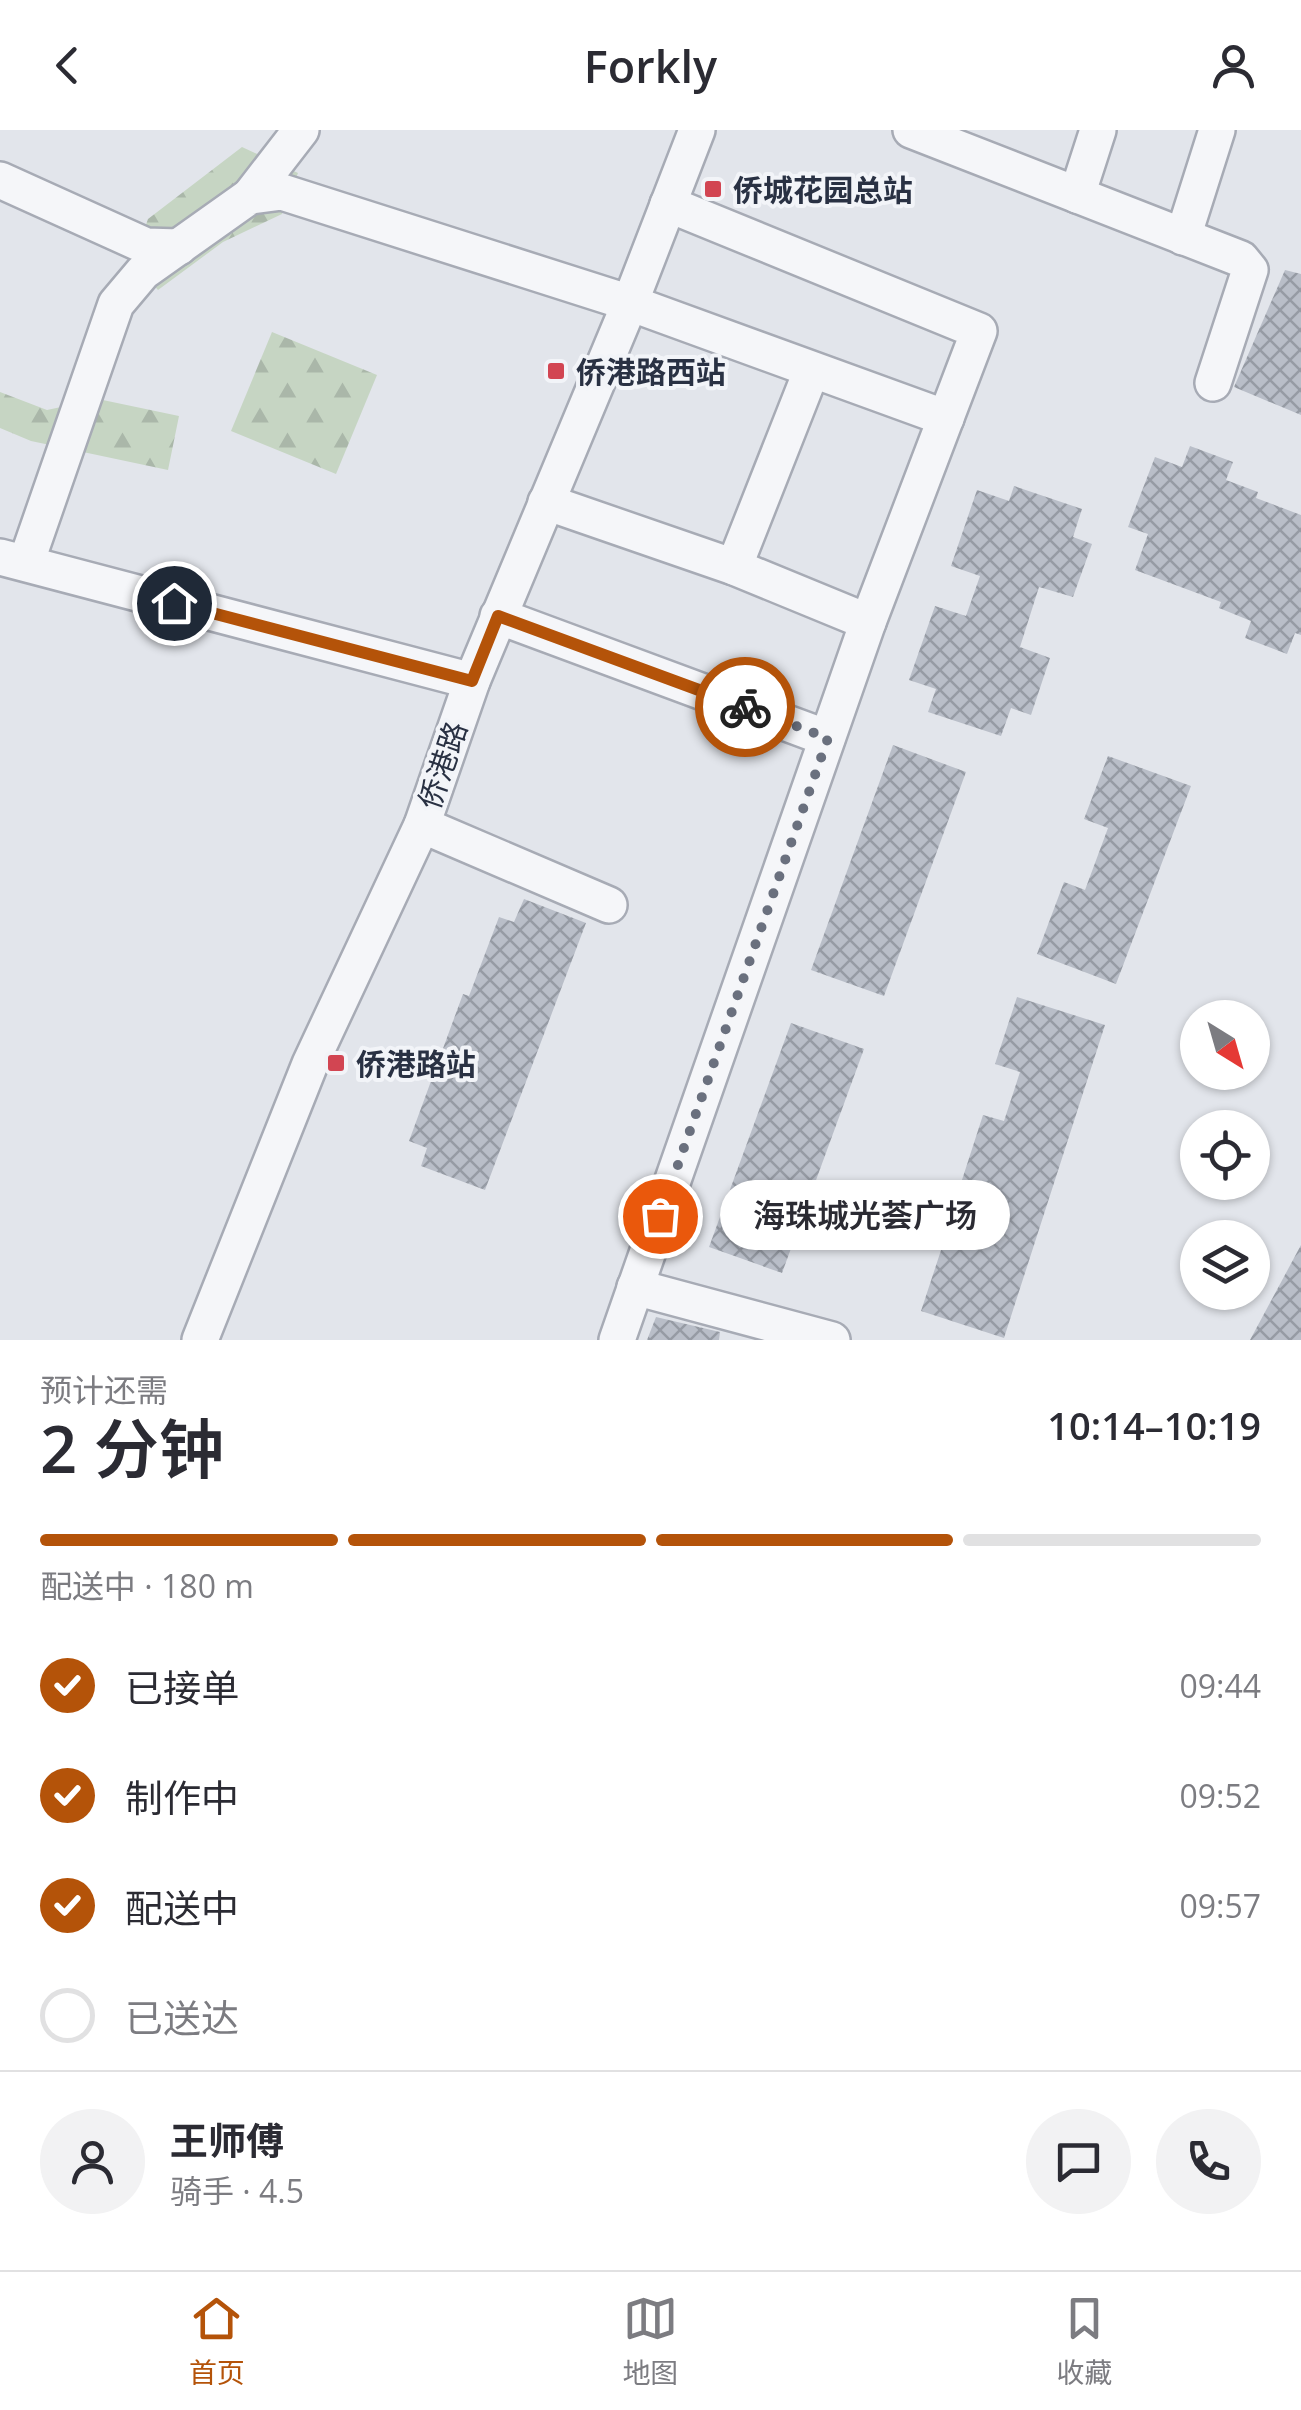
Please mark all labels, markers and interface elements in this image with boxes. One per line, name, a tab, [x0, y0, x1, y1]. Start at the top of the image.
text: Forkly	[584, 35, 717, 96]
icon: back	[40, 38, 95, 93]
icon: person	[1206, 38, 1261, 93]
place label: 侨城花园总站	[733, 169, 913, 210]
marker: 侨城花园总站	[702, 178, 724, 200]
place label: 侨港路西站	[576, 351, 726, 392]
marker: 侨港路西站	[545, 360, 567, 382]
pin	[132, 561, 217, 646]
icon: home	[147, 576, 202, 631]
courier	[695, 657, 795, 757]
icon: bike	[718, 680, 773, 735]
street label: 侨港路	[408, 716, 476, 814]
north arrow	[1180, 1000, 1270, 1090]
map controls	[1180, 1000, 1270, 1310]
place label: 侨港路站	[356, 1043, 476, 1084]
marker: 侨港路站	[325, 1052, 347, 1074]
button: locate	[1180, 1110, 1270, 1200]
pin	[618, 1174, 703, 1259]
callout: 海珠城光荟广场	[720, 1181, 1010, 1251]
icon: bag	[633, 1189, 688, 1244]
text: 海珠城光荟广场	[753, 1193, 977, 1236]
button: layers	[1180, 1220, 1270, 1310]
text: 预计还需	[40, 1368, 168, 1411]
text: 10:14–10:19	[1047, 1399, 1261, 1451]
text: 2 分钟	[40, 1404, 224, 1492]
text: 配送中 · 180 m	[40, 1564, 254, 1607]
icon: check	[40, 1658, 95, 1713]
text: 已接单	[125, 1661, 239, 1713]
text: 09:44	[1179, 1664, 1261, 1707]
icon: check	[40, 1768, 95, 1823]
text: 制作中	[125, 1771, 239, 1823]
text: 09:52	[1179, 1774, 1261, 1817]
icon: check	[40, 1878, 95, 1933]
text: 配送中	[125, 1881, 239, 1933]
text: 09:57	[1179, 1884, 1261, 1927]
text: 已送达	[125, 1991, 239, 2043]
button: person	[40, 2109, 145, 2214]
button: chat	[1026, 2109, 1131, 2214]
button: phone	[1156, 2109, 1261, 2214]
text: 王师傅	[170, 2114, 284, 2166]
text: 骑手 · 4.5	[170, 2169, 304, 2212]
tab: 首页	[189, 2291, 245, 2391]
tab: 地图	[622, 2291, 678, 2391]
tab: 收藏	[1056, 2291, 1112, 2391]

